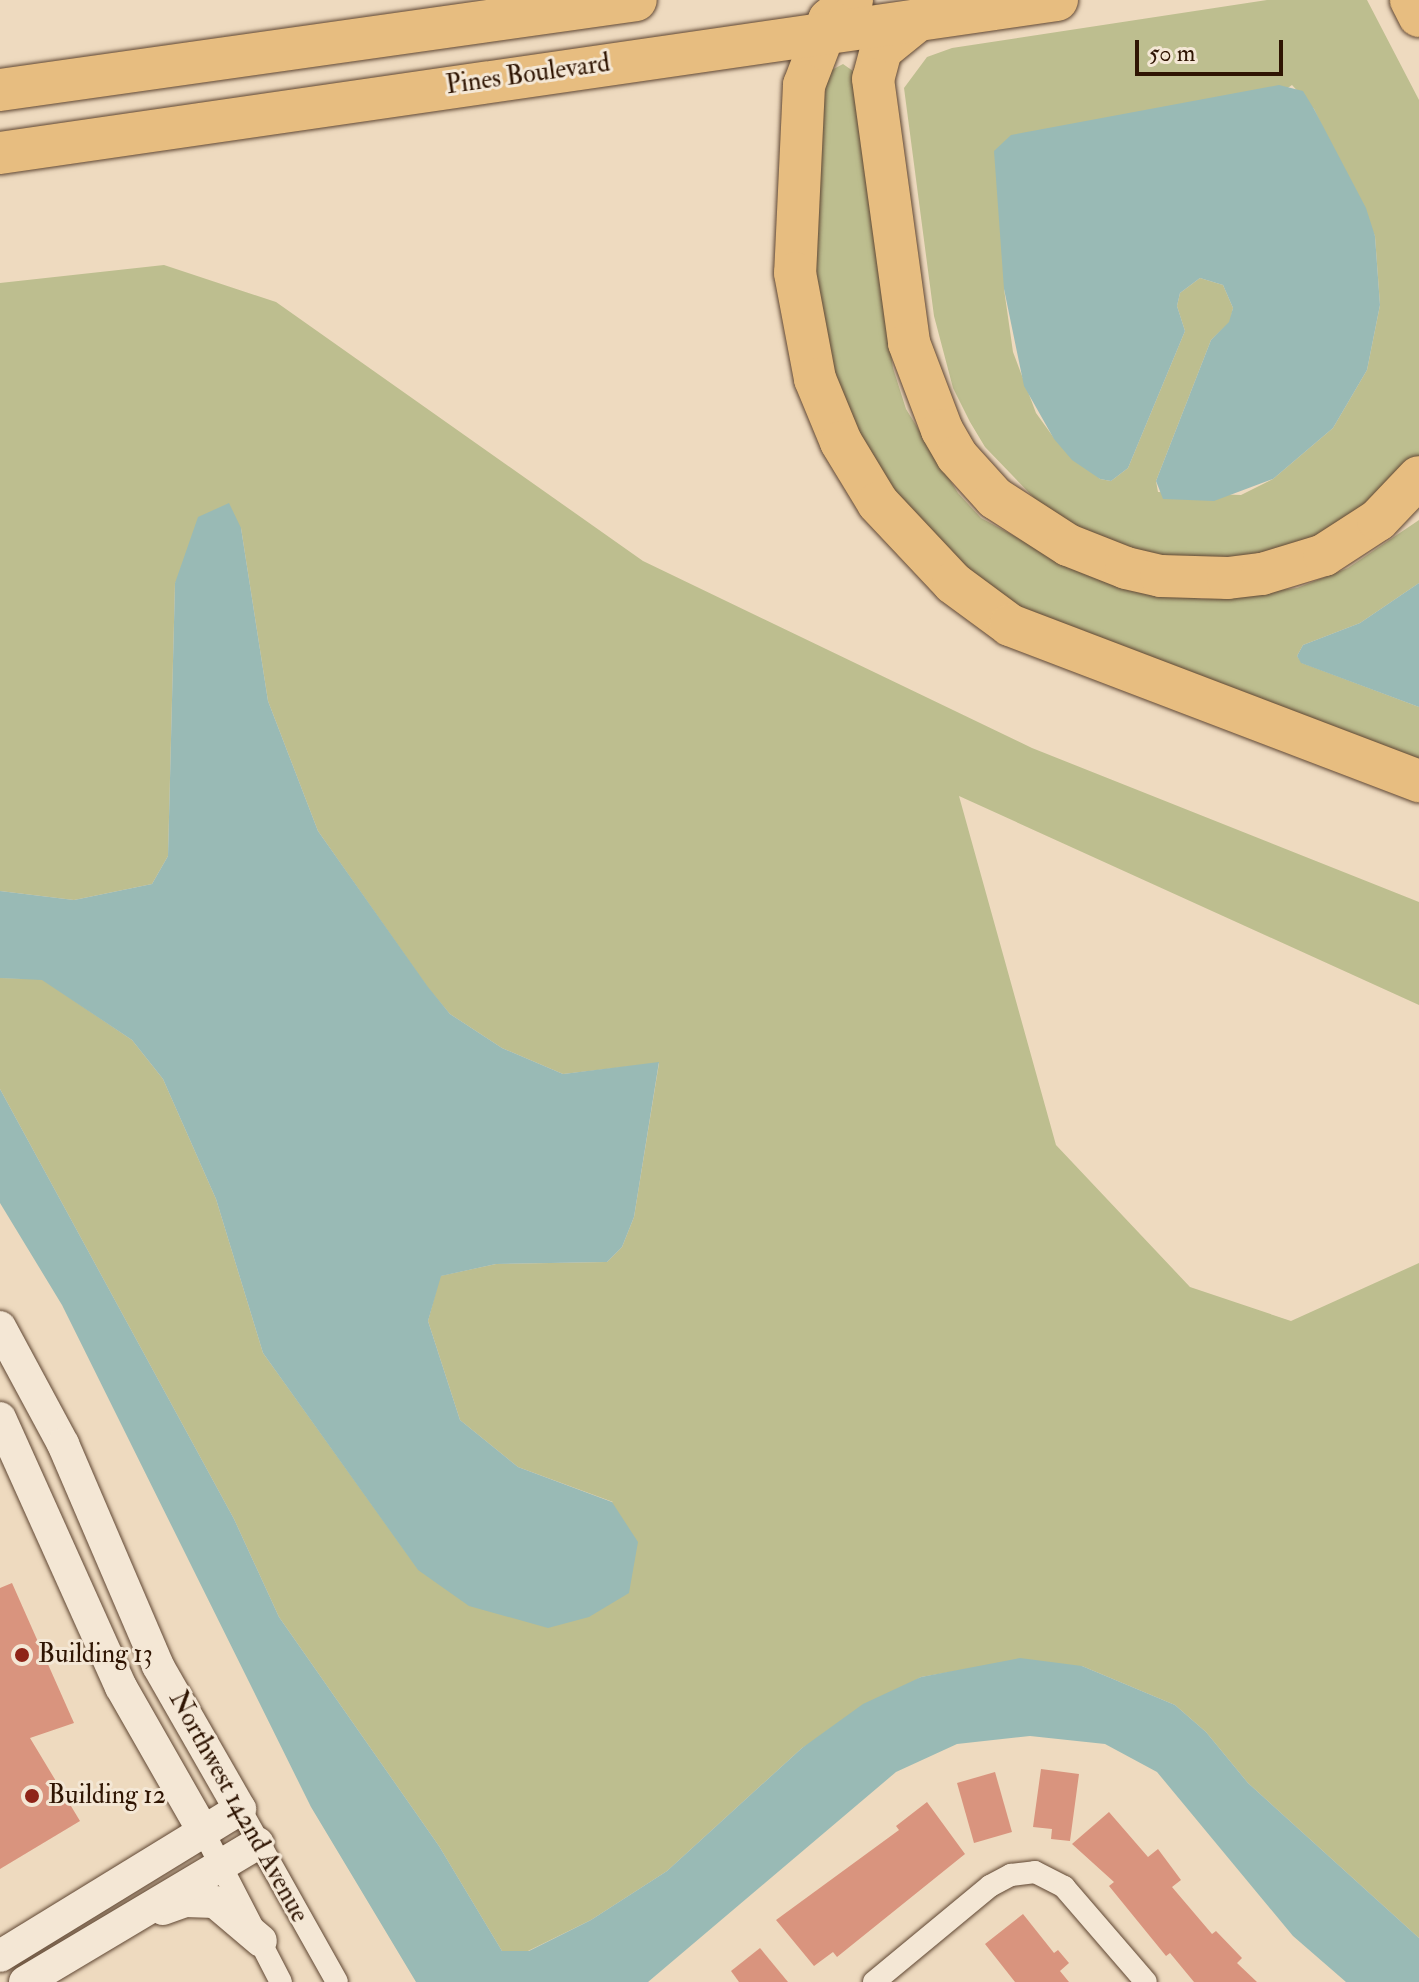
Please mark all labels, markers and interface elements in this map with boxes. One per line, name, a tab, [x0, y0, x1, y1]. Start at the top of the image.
scale bar	[1139, 24, 1287, 74]
text: 50 m	[1149, 38, 1195, 69]
street label: Pines Boulevard	[444, 48, 612, 102]
place label: Building 13	[38, 1639, 153, 1671]
marker: Building 13	[13, 1646, 31, 1664]
street label: Northwest 142nd Avenue	[161, 1686, 315, 1928]
place label: Building 12	[48, 1780, 166, 1812]
marker: Building 12	[23, 1787, 41, 1805]

